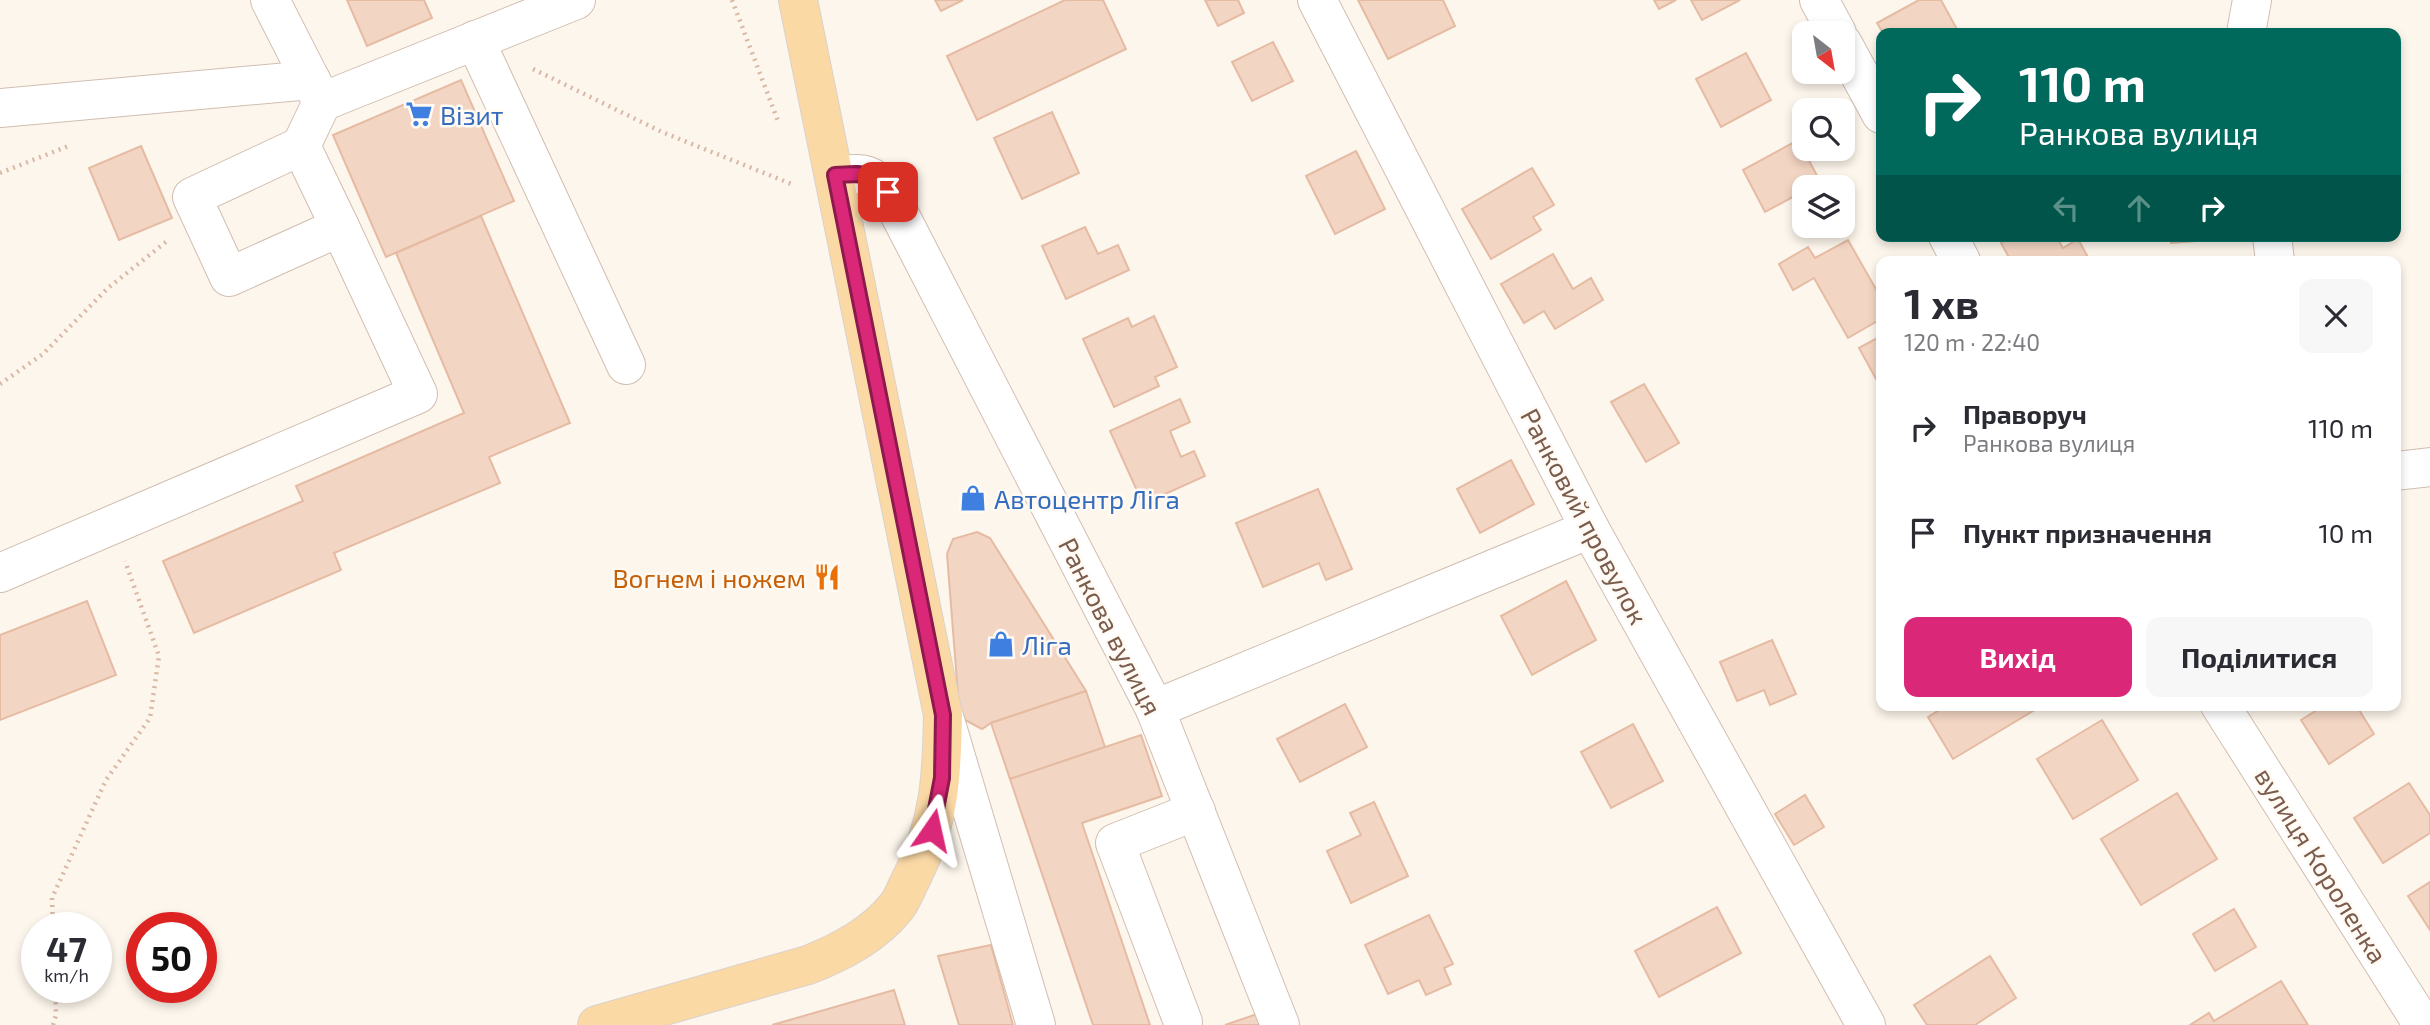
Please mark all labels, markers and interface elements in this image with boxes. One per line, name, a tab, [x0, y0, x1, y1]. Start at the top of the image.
north arrow	[1792, 21, 1855, 84]
map controls	[1792, 21, 1855, 238]
text: 110 m	[2019, 53, 2146, 112]
icon: right	[1904, 56, 1995, 147]
button: search	[1792, 98, 1855, 161]
supermarket icon: Візит	[404, 99, 434, 129]
place label: Візит	[440, 99, 504, 130]
text: Ранкова вулиця	[2019, 113, 2259, 151]
pin	[858, 162, 918, 222]
icon: arrive	[869, 173, 907, 211]
button: layers	[1792, 175, 1855, 238]
icon: left	[2047, 189, 2085, 227]
icon: ahead	[2120, 189, 2158, 227]
icon: right	[2193, 189, 2231, 227]
text: 1 хв	[1904, 277, 1979, 327]
button: close	[2299, 279, 2373, 353]
text: 120 m · 22:40	[1904, 328, 2040, 356]
text: Праворуч	[1963, 398, 2087, 429]
street label: Ранковий провулок	[1514, 403, 1655, 630]
icon: right	[1904, 409, 1942, 447]
text: 110 m	[2308, 412, 2373, 443]
text: Ранкова вулиця	[1963, 429, 2135, 457]
shop icon: Автоцентр Ліга	[958, 483, 988, 513]
place label: Автоцентр Ліга	[994, 483, 1180, 514]
icon: arrive	[1904, 514, 1942, 552]
text: Пункт призначення	[1963, 517, 2212, 548]
text: 10 m	[2318, 517, 2373, 548]
street label: Ранкова вулиця	[1052, 532, 1169, 720]
place label: Вогнем і ножем	[612, 562, 806, 593]
restaurant icon: Вогнем і ножем	[812, 562, 842, 592]
button: Вихід	[1904, 617, 2132, 697]
button: Поділитися	[2146, 617, 2373, 697]
shop icon: Ліга	[986, 629, 1016, 659]
place label: Ліга	[1022, 629, 1072, 660]
street label: вулиця Короленка	[2249, 762, 2395, 969]
position arrow	[895, 793, 969, 867]
speed limit sign: 50	[126, 912, 217, 1003]
text: 47	[46, 927, 87, 969]
text: km/h	[44, 964, 89, 986]

